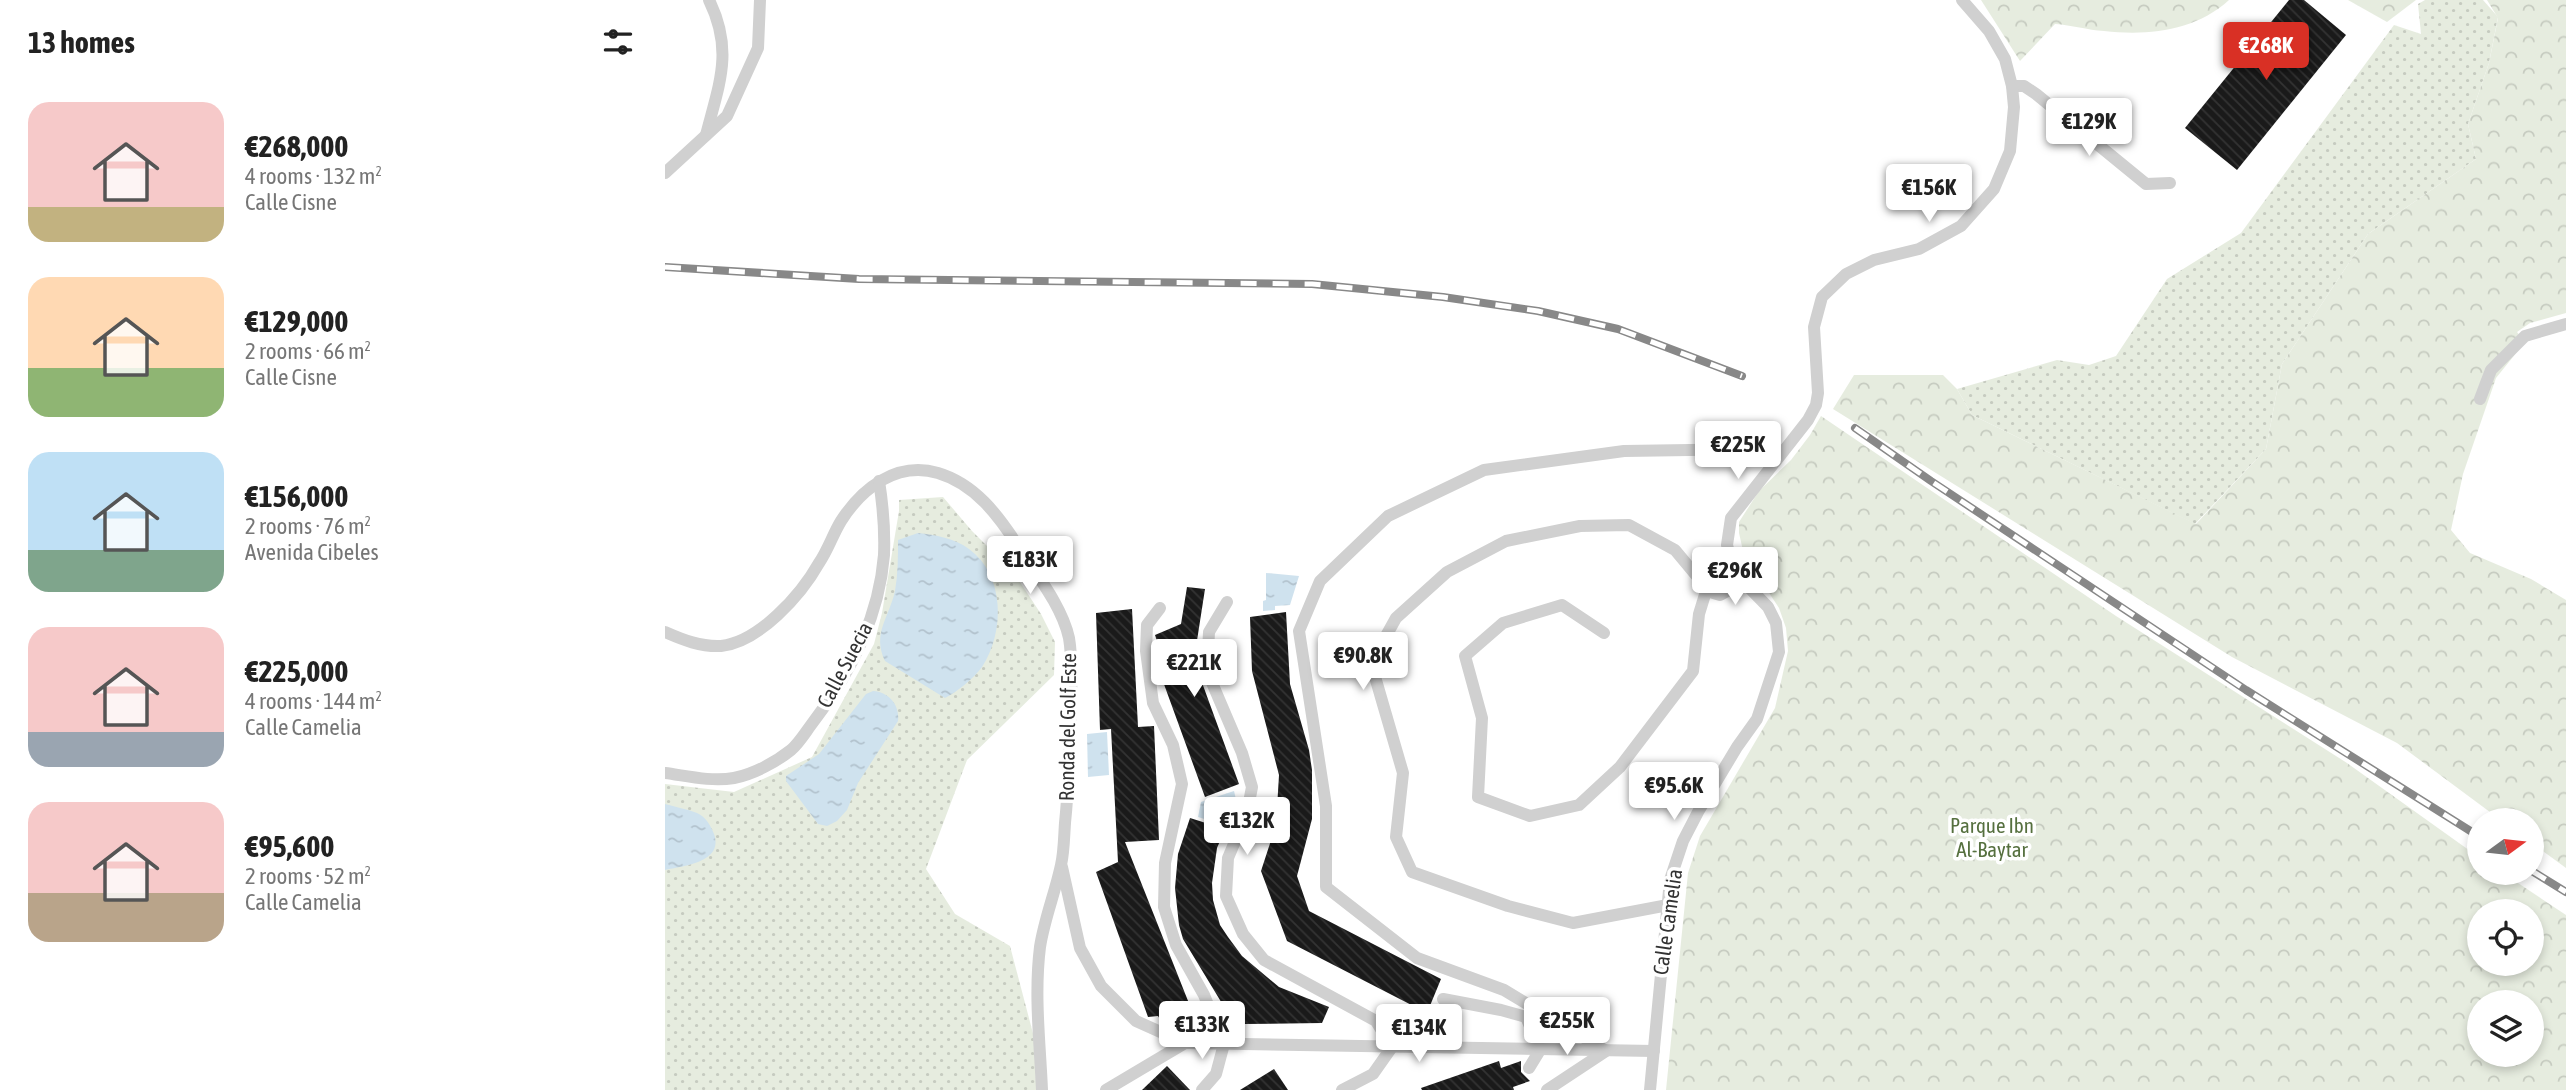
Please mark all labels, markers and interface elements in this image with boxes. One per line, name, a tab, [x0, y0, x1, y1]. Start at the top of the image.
pin: €268K	[2217, 22, 2315, 82]
icon: filters	[599, 23, 637, 61]
text: 13 homes	[28, 25, 135, 59]
text: €268K	[2239, 32, 2293, 58]
pin: €129K	[2040, 99, 2138, 158]
text: €129K	[2062, 108, 2116, 134]
text: €268,000	[245, 129, 348, 163]
icon: home	[84, 130, 168, 214]
text: 4 rooms · 132 m²	[245, 163, 382, 189]
pin: €156K	[1880, 164, 1978, 224]
text: €156K	[1902, 174, 1956, 200]
text: Calle Cisne	[245, 189, 337, 215]
text: €129,000	[245, 304, 348, 338]
icon: home	[84, 305, 168, 389]
text: 2 rooms · 66 m²	[245, 338, 371, 364]
text: Calle Cisne	[245, 364, 337, 390]
pin: €225K	[1689, 421, 1787, 481]
text: €225K	[1711, 431, 1765, 457]
text: €156,000	[245, 479, 348, 513]
icon: home	[84, 480, 168, 564]
text: 2 rooms · 76 m²	[245, 513, 371, 539]
pin: €183K	[981, 536, 1079, 596]
text: Avenida Cibeles	[245, 539, 379, 565]
text: €183K	[1003, 546, 1057, 572]
pin: €296K	[1686, 548, 1784, 607]
text: €296K	[1708, 557, 1762, 583]
street label: Calle Suecia	[812, 618, 877, 711]
pin: €90.8K	[1306, 632, 1420, 692]
pin: €221K	[1145, 640, 1243, 699]
text: €90.8K	[1334, 642, 1392, 668]
text: €221K	[1167, 649, 1221, 675]
street label: Ronda del Golf Este	[1054, 653, 1080, 801]
text: €225,000	[245, 654, 348, 688]
icon: home	[84, 655, 168, 739]
text: 4 rooms · 144 m²	[245, 688, 382, 714]
text: Calle Camelia	[245, 714, 362, 740]
pin: €95.6K	[1617, 762, 1731, 822]
text: €95.6K	[1645, 772, 1703, 798]
pin: €132K	[1198, 798, 1296, 857]
text: €132K	[1220, 807, 1274, 833]
north arrow	[2467, 808, 2545, 886]
map controls	[2467, 808, 2544, 1067]
park label: Parque Ibn Al-Baytar	[1950, 813, 2034, 861]
text: €95,600	[245, 829, 334, 863]
icon: home	[84, 830, 168, 914]
text: 2 rooms · 52 m²	[245, 863, 371, 889]
street label: Calle Camelia	[1648, 867, 1686, 976]
text: Calle Camelia	[245, 889, 362, 915]
button: locate	[2467, 899, 2544, 976]
button: layers	[2467, 990, 2544, 1067]
pin: €255K	[1518, 998, 1616, 1057]
pin: €133K	[1153, 1002, 1251, 1061]
pin: €134K	[1370, 1004, 1468, 1064]
text: €255K	[1540, 1007, 1594, 1033]
text: €133K	[1175, 1011, 1229, 1037]
text: €134K	[1392, 1014, 1446, 1040]

